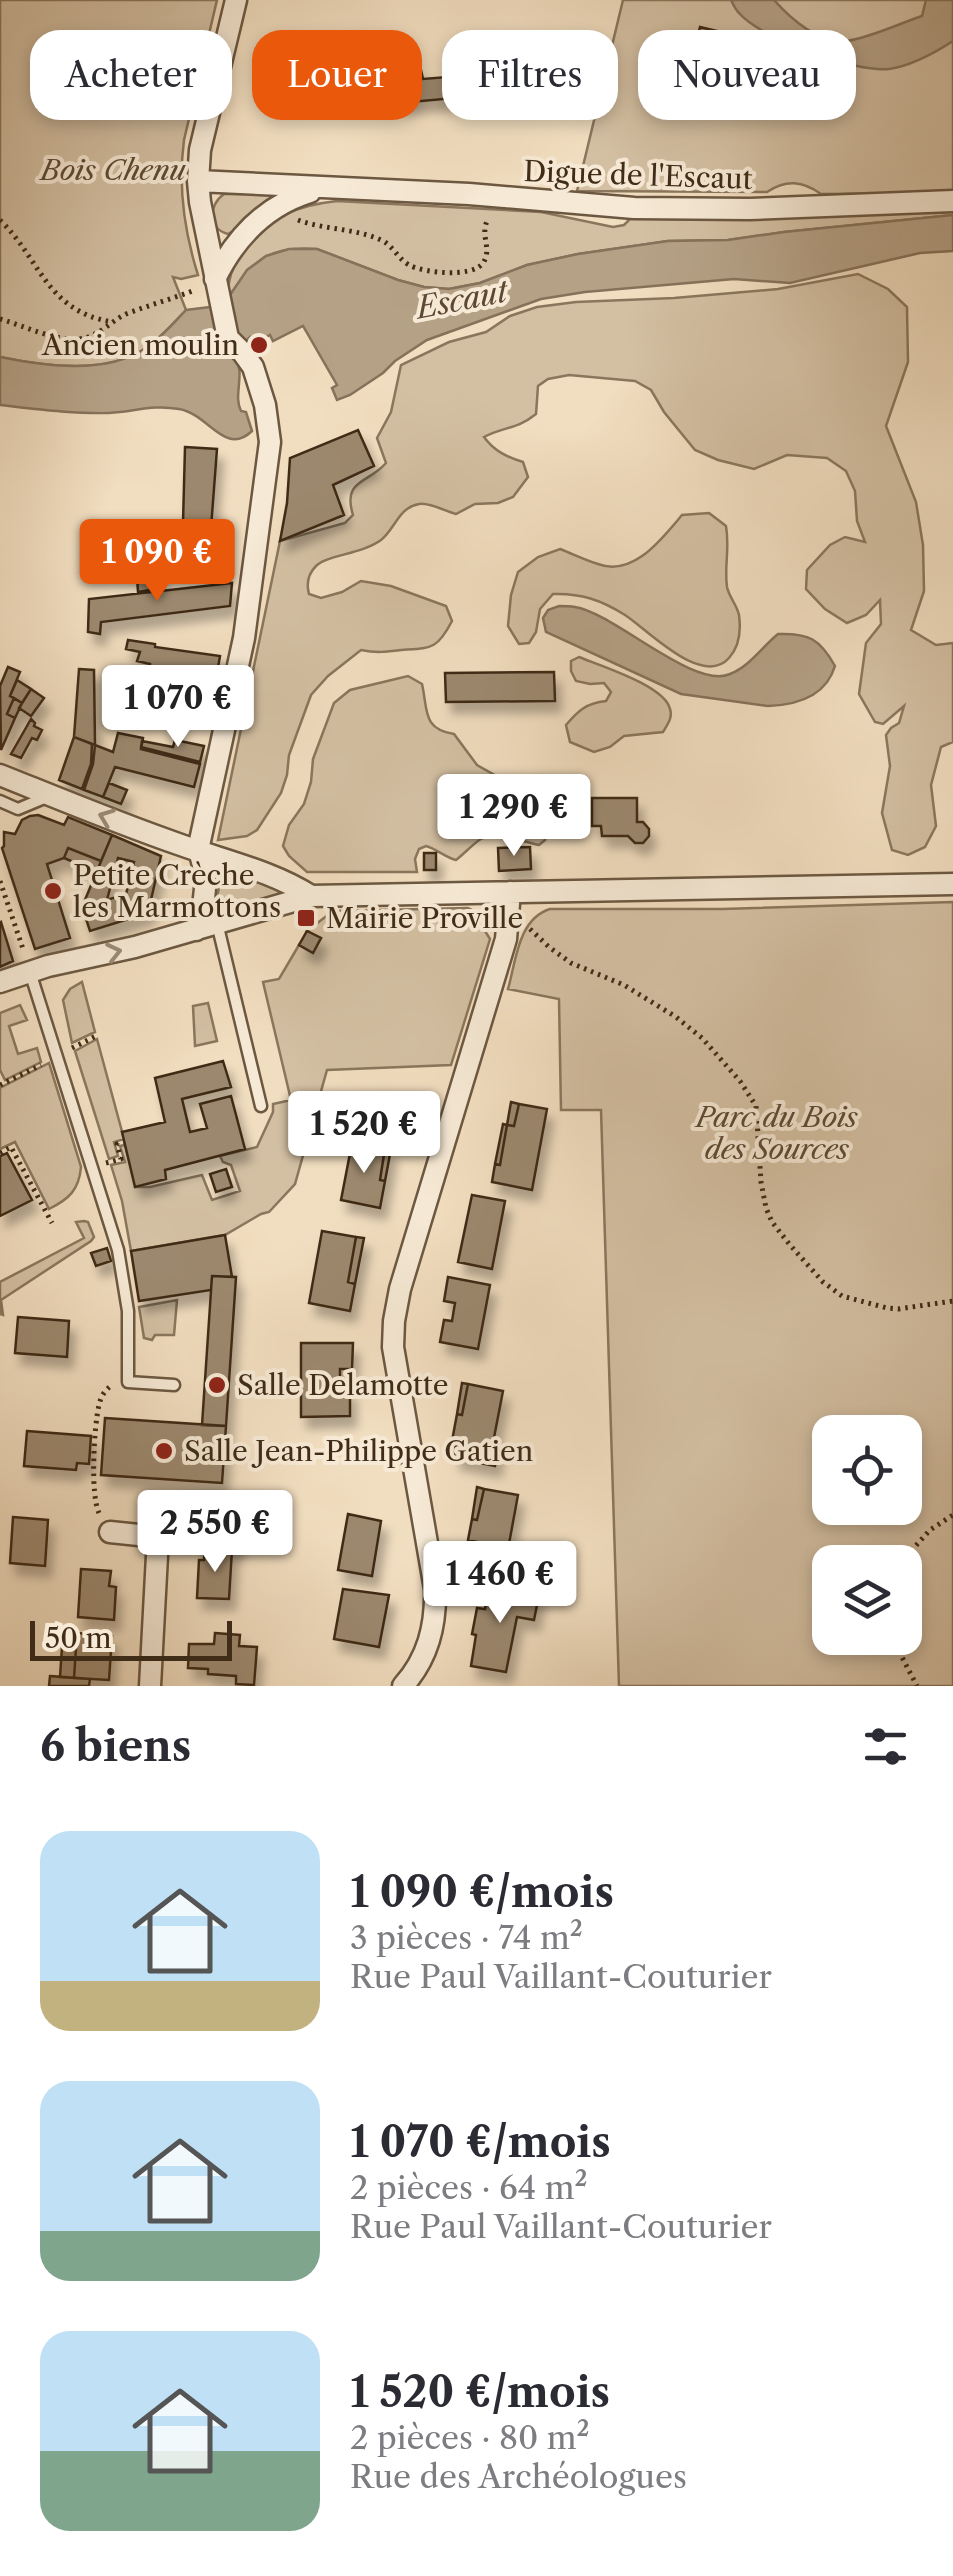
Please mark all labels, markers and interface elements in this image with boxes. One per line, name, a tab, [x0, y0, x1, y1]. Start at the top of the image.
chip: Acheter	[30, 30, 232, 120]
chip: Louer	[252, 30, 422, 120]
chip: Filtres	[442, 30, 618, 120]
chip: Nouveau	[638, 30, 856, 120]
park label: Bois Chenu	[38, 153, 186, 187]
street label: Digue de l'Escaut	[523, 154, 753, 196]
water label: Escaut	[411, 272, 512, 327]
place label: Ancien moulin	[41, 328, 239, 362]
marker: Ancien moulin	[248, 334, 270, 356]
pin: 1 090 €	[65, 519, 249, 604]
text: 1 090 €	[102, 532, 212, 571]
pin: 1 070 €	[86, 665, 270, 750]
text: 1 070 €	[124, 678, 232, 717]
pin: 1 290 €	[422, 774, 606, 859]
text: 1 290 €	[459, 787, 569, 826]
one-way arrow	[99, 808, 116, 829]
place label: Petite Crèche les Marmottons	[73, 858, 281, 924]
marker: Petite Crèche les Marmottons	[42, 880, 64, 902]
place label: Mairie Proville	[326, 901, 523, 935]
marker: Mairie Proville	[295, 907, 317, 929]
one-way arrow	[105, 943, 122, 964]
pin: 1 520 €	[272, 1091, 456, 1176]
park label: Parc du Bois des Sources	[694, 1100, 859, 1166]
text: 1 520 €	[310, 1104, 418, 1143]
place label: Salle Delamotte	[237, 1368, 448, 1402]
marker: Salle Delamotte	[206, 1374, 228, 1396]
map controls	[812, 1415, 922, 1655]
button: locate	[812, 1415, 922, 1525]
place label: Salle Jean-Philippe Gatien	[184, 1434, 533, 1468]
marker: Salle Jean-Philippe Gatien	[153, 1440, 175, 1462]
pin: 2 550 €	[123, 1490, 307, 1575]
text: 2 550 €	[160, 1503, 271, 1542]
pin: 1 460 €	[408, 1541, 592, 1626]
button: layers	[812, 1545, 922, 1655]
text: 1 460 €	[445, 1554, 555, 1593]
scale bar	[30, 1616, 232, 1661]
text: 50 m	[45, 1621, 112, 1655]
icon: filters	[858, 1719, 913, 1774]
text: 6 biens	[40, 1720, 191, 1772]
text: 1 090 €/mois	[350, 1866, 614, 1918]
icon: home	[120, 1871, 240, 1991]
text: 3 pièces · 74 m²	[350, 1918, 583, 1957]
text: Rue Paul Vaillant-Couturier	[350, 1957, 772, 1996]
text: 1 070 €/mois	[350, 2116, 611, 2168]
icon: home	[120, 2121, 240, 2241]
text: 2 pièces · 64 m²	[350, 2168, 588, 2207]
text: Rue Paul Vaillant-Couturier	[350, 2207, 772, 2246]
text: 1 520 €/mois	[350, 2366, 610, 2418]
icon: home	[120, 2371, 240, 2491]
text: 2 pièces · 80 m²	[350, 2418, 590, 2457]
text: Rue des Archéologues	[350, 2457, 687, 2496]

